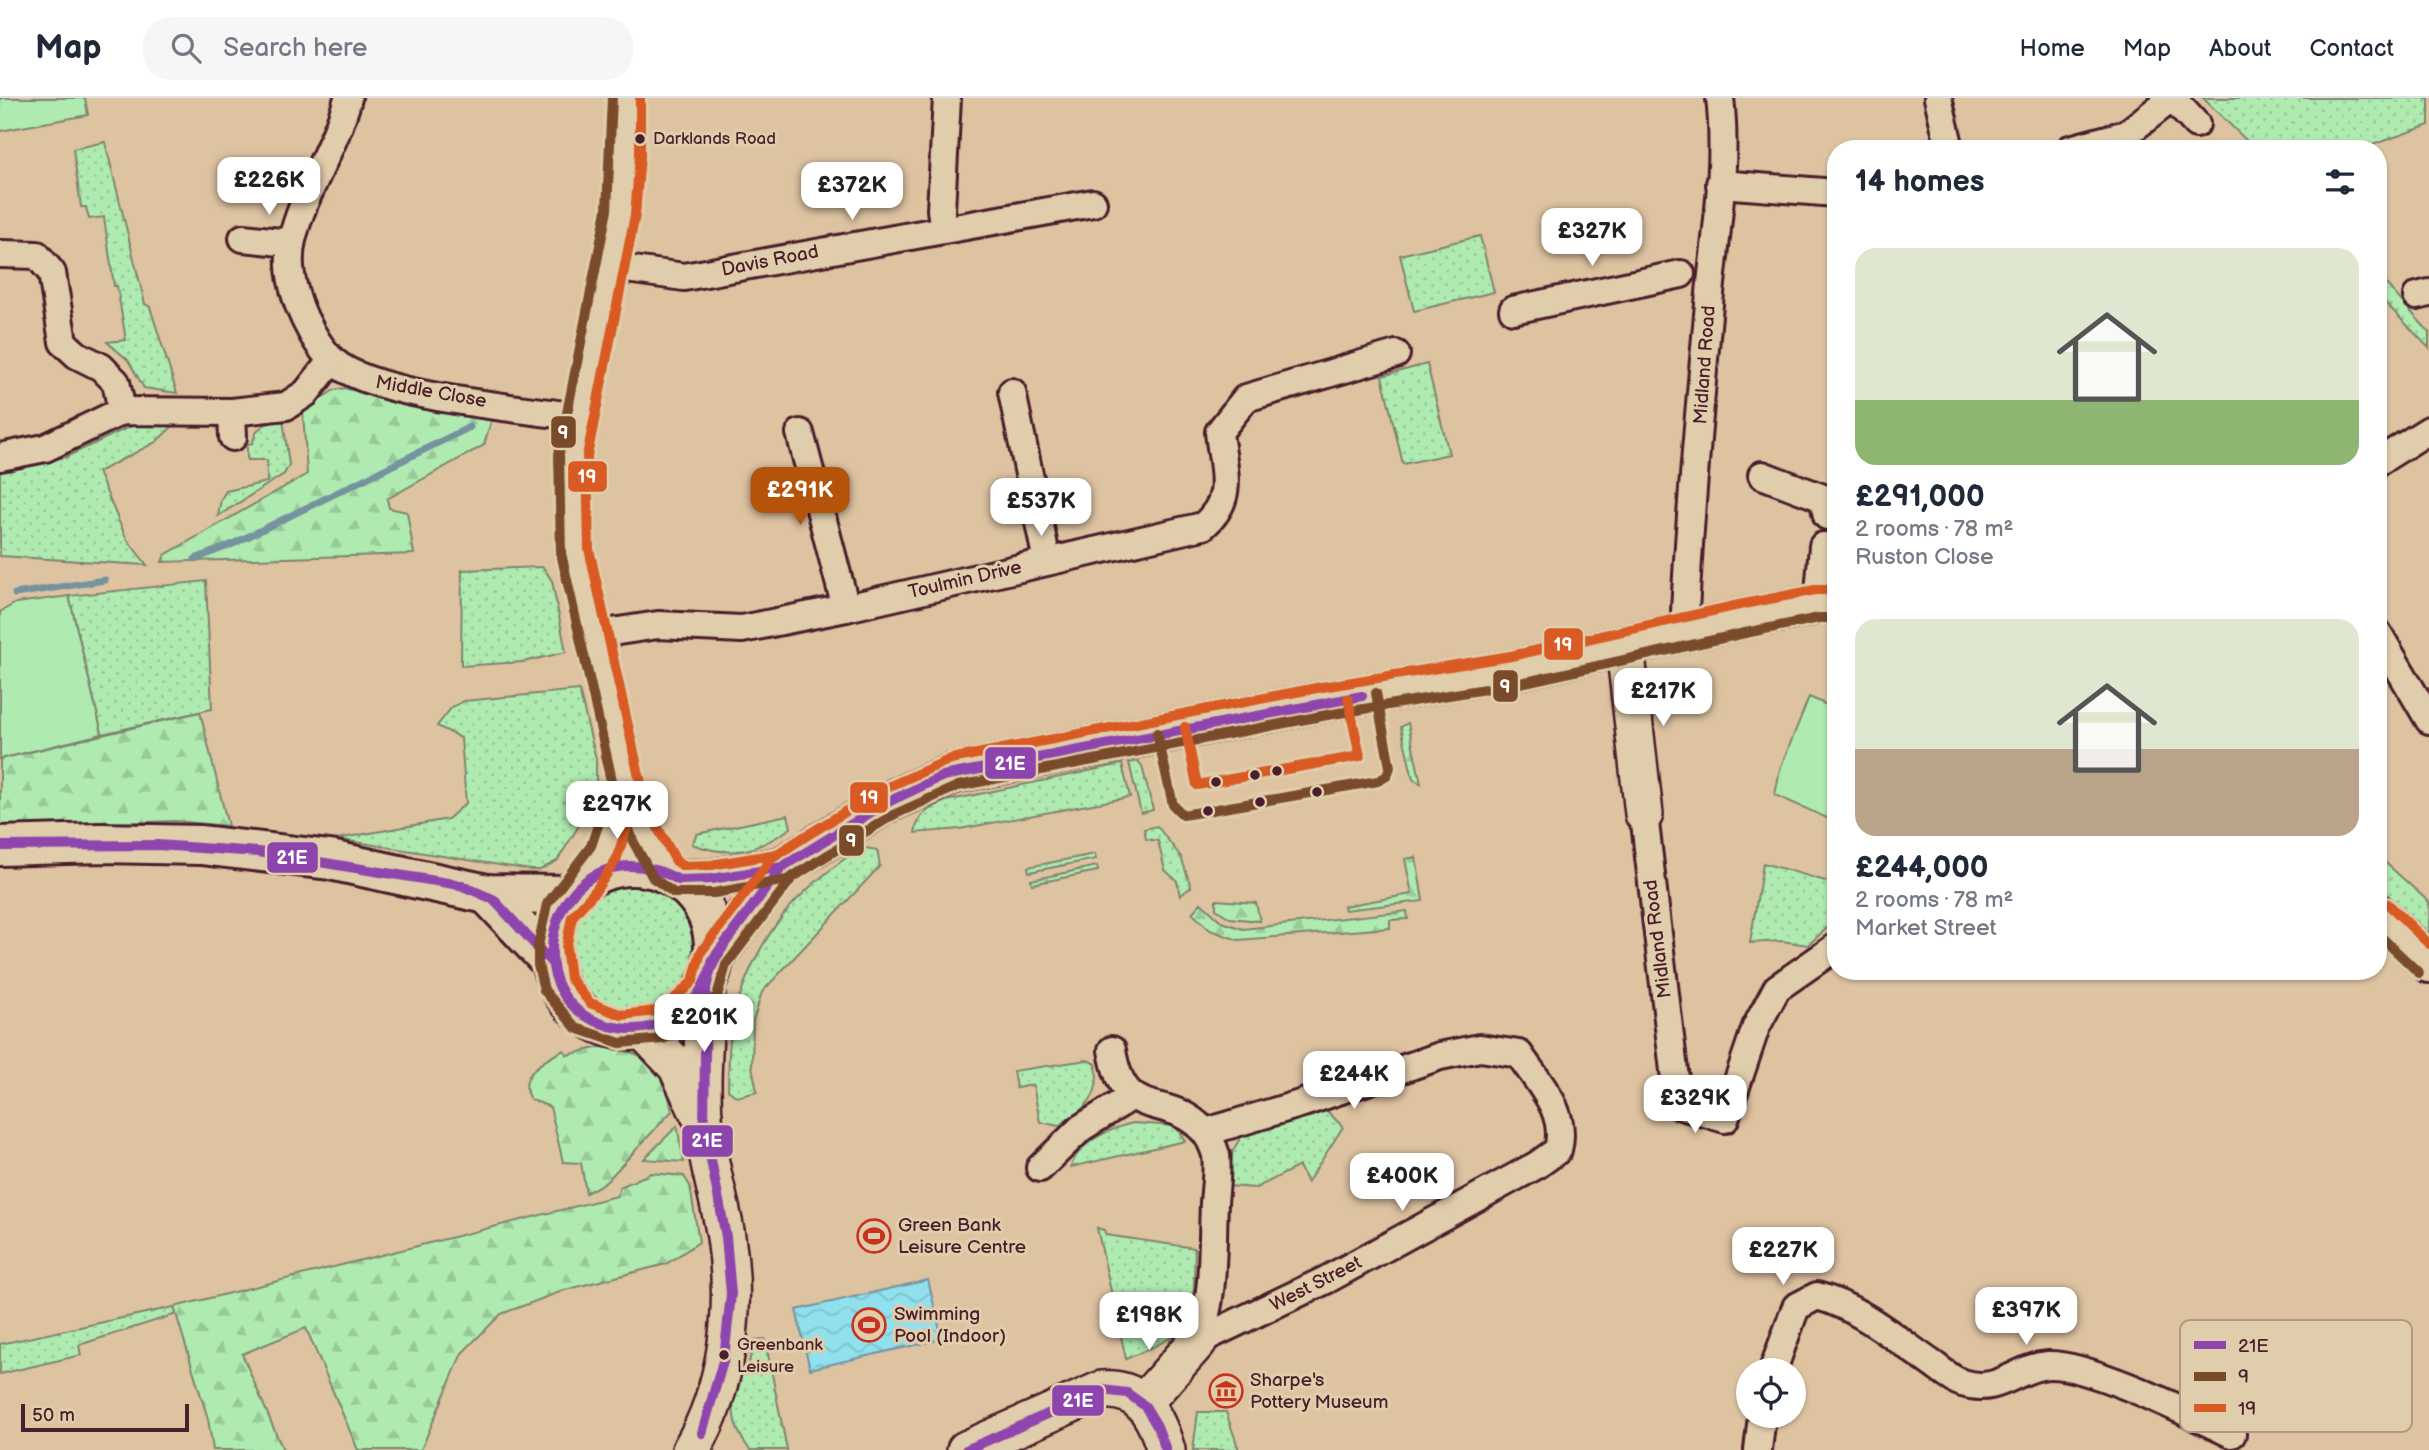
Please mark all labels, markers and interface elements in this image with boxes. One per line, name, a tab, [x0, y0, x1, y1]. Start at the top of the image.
search box	[143, 17, 633, 80]
text: Map	[35, 28, 101, 68]
icon: search	[167, 29, 205, 67]
text: Search here	[223, 33, 367, 64]
text: Home	[2020, 34, 2085, 63]
text: Map	[2123, 34, 2171, 63]
text: About	[2209, 34, 2271, 63]
text: Contact	[2309, 34, 2394, 63]
place label: Darklands Road	[653, 129, 776, 149]
marker: Darklands Road	[633, 132, 647, 146]
pin: £226K	[220, 158, 318, 217]
pin: £372K	[803, 162, 901, 222]
icon: filters	[2321, 163, 2359, 201]
text: 14 homes	[1855, 164, 1984, 200]
text: £226K	[233, 166, 305, 194]
text: £372K	[817, 171, 887, 199]
pin: £327K	[1543, 208, 1641, 268]
text: £327K	[1557, 217, 1627, 245]
street label: Davis Road	[720, 240, 820, 282]
icon: home	[2044, 294, 2170, 420]
street label: Midland Road	[1689, 305, 1721, 425]
street label: Middle Close	[374, 371, 488, 413]
line badge: 9	[550, 415, 577, 449]
text: 9	[557, 422, 569, 445]
line badge: 19	[567, 460, 608, 493]
text: 19	[577, 466, 597, 489]
pin: £291K	[751, 468, 849, 527]
text: £291K	[767, 476, 833, 504]
pin: £537K	[992, 478, 1090, 538]
text: £291,000	[1855, 479, 1985, 515]
text: £537K	[1006, 487, 1076, 515]
text: 2 rooms · 78 m²	[1855, 515, 2013, 543]
text: Ruston Close	[1855, 543, 1994, 571]
street label: Toulmin Drive	[906, 556, 1024, 604]
line badge: 19	[1543, 627, 1584, 661]
text: 19	[1553, 634, 1573, 657]
icon: home	[2044, 665, 2170, 791]
pin: £217K	[1614, 668, 1712, 728]
line badge: 9	[1492, 669, 1519, 703]
text: 9	[1499, 676, 1511, 699]
text: £217K	[1630, 677, 1696, 705]
line badge: 21E	[984, 746, 1037, 780]
text: 21E	[994, 753, 1026, 776]
unlabelled marker	[1270, 764, 1284, 778]
unlabelled marker	[1248, 768, 1262, 782]
unlabelled marker	[1209, 775, 1223, 789]
line badge: 19	[849, 781, 889, 814]
pin: £297K	[568, 782, 666, 841]
unlabelled marker	[1310, 785, 1324, 799]
text: 19	[859, 787, 879, 810]
text: £297K	[582, 790, 652, 818]
unlabelled marker	[1253, 795, 1267, 809]
unlabelled marker	[1201, 804, 1215, 818]
line badge: 9	[838, 824, 865, 857]
text: 9	[845, 830, 857, 853]
line badge: 21E	[266, 841, 319, 874]
text: 21E	[276, 847, 308, 870]
text: £244,000	[1855, 850, 1989, 886]
street label: Midland Road	[1639, 878, 1677, 1000]
text: 2 rooms · 78 m²	[1855, 886, 2013, 914]
text: Market Street	[1855, 914, 1997, 942]
pin: £201K	[655, 995, 753, 1054]
text: £201K	[670, 1003, 738, 1031]
pin: £244K	[1305, 1052, 1403, 1111]
text: £244K	[1319, 1060, 1389, 1088]
pin: £329K	[1646, 1076, 1744, 1135]
text: £329K	[1660, 1084, 1730, 1112]
line badge: 21E	[681, 1124, 734, 1158]
text: 21E	[691, 1130, 723, 1153]
pin: £400K	[1353, 1154, 1451, 1213]
text: £400K	[1366, 1162, 1438, 1190]
place label: Green Bank Leisure Centre	[898, 1214, 1026, 1259]
sports icon: Green Bank Leisure Centre	[855, 1217, 893, 1255]
pin: £227K	[1734, 1228, 1832, 1287]
text: £227K	[1748, 1236, 1818, 1264]
street label: West Street	[1266, 1251, 1366, 1317]
pin: £397K	[1977, 1288, 2075, 1347]
pin: £198K	[1100, 1292, 1198, 1352]
text: £397K	[1991, 1296, 2061, 1324]
text: £198K	[1116, 1301, 1182, 1329]
place label: Swimming Pool (Indoor)	[894, 1303, 1006, 1348]
sports icon: Swimming Pool (Indoor)	[850, 1306, 888, 1344]
legend	[2180, 1320, 2412, 1432]
place label: Greenbank Leisure	[737, 1335, 823, 1377]
text: 21E	[2238, 1335, 2269, 1358]
marker: Greenbank Leisure	[717, 1348, 731, 1362]
map controls	[1736, 1358, 1806, 1428]
button: locate	[1736, 1358, 1806, 1428]
text: 9	[2238, 1366, 2249, 1389]
place label: Sharpe's Pottery Museum	[1250, 1369, 1388, 1414]
museum icon: Sharpe's Pottery Museum	[1207, 1372, 1245, 1410]
line badge: 21E	[1051, 1384, 1105, 1417]
text: 21E	[1062, 1390, 1094, 1413]
text: 19	[2238, 1398, 2256, 1421]
scale bar	[21, 1401, 189, 1433]
text: 50 m	[32, 1404, 75, 1427]

